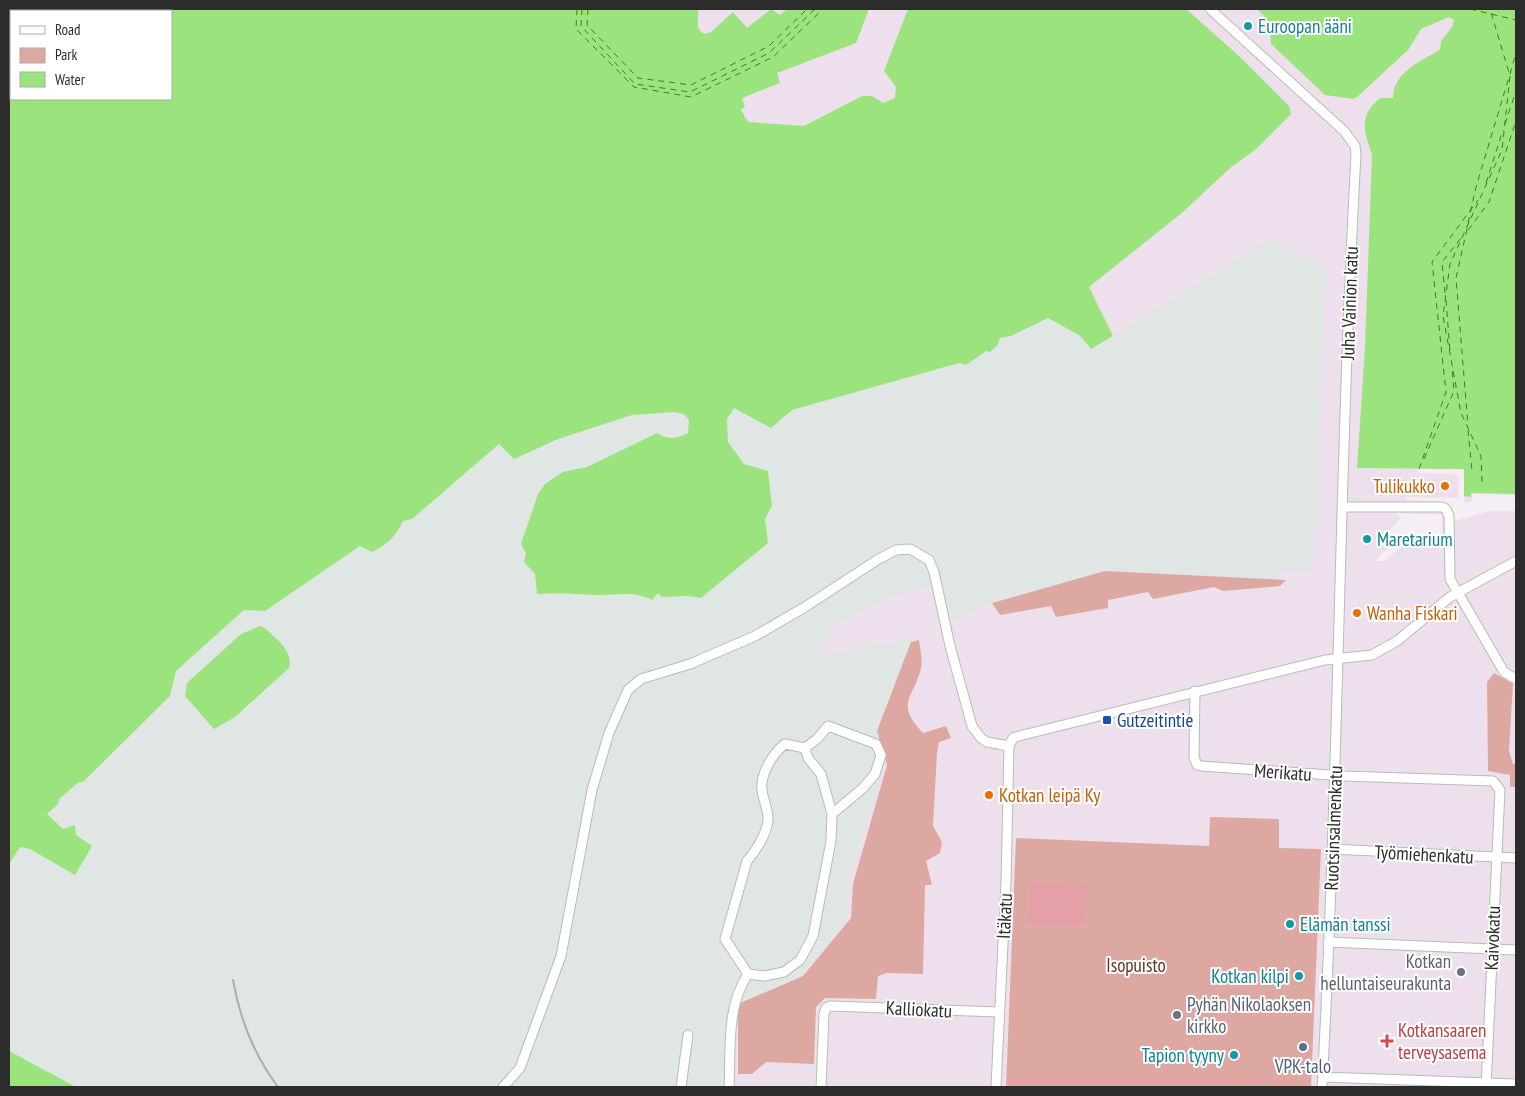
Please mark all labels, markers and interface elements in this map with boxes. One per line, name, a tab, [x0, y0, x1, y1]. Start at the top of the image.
legend	[10, 10, 172, 100]
place label: Euroopan ääni	[1258, 14, 1352, 38]
text: Road	[55, 20, 81, 39]
marker: Euroopan ääni	[1242, 20, 1254, 32]
text: Park	[55, 45, 77, 64]
text: Water	[55, 70, 86, 89]
street label: Juha Vainion katu	[1335, 246, 1363, 361]
place label: Tulikukko	[1373, 474, 1435, 498]
marker: Tulikukko	[1439, 480, 1451, 492]
place label: Maretarium	[1377, 527, 1453, 551]
marker: Maretarium	[1361, 533, 1373, 545]
place label: Wanha Fiskari	[1367, 601, 1458, 625]
marker: Wanha Fiskari	[1351, 607, 1363, 619]
place label: Gutzeitintie	[1117, 708, 1193, 732]
marker: Gutzeitintie	[1101, 714, 1113, 726]
street label: Merikatu	[1253, 758, 1313, 786]
street label: Ruotsinsalmenkatu	[1319, 765, 1347, 891]
place label: Kotkan leipä Ky	[999, 783, 1101, 807]
marker: Kotkan leipä Ky	[983, 789, 995, 801]
street label: Työmiehenkatu	[1374, 839, 1474, 869]
street label: Itäkatu	[991, 893, 1017, 939]
street label: Kaivokatu	[1479, 905, 1505, 971]
place label: Elämän tanssi	[1300, 912, 1391, 936]
marker: Elämän tanssi	[1284, 918, 1296, 930]
place label: Kotkan helluntaiseurakunta	[1320, 949, 1451, 995]
park label: Isopuisto	[1106, 953, 1166, 977]
place label: Kotkan kilpi	[1211, 964, 1289, 988]
marker: Kotkan helluntaiseurakunta	[1455, 966, 1467, 978]
marker: Kotkan kilpi	[1293, 970, 1305, 982]
place label: Pyhän Nikolaoksen kirkko	[1187, 992, 1311, 1038]
street label: Kalliokatu	[885, 995, 953, 1023]
marker: Pyhän Nikolaoksen kirkko	[1171, 1009, 1183, 1021]
place label: Kotkansaaren terveysasema	[1398, 1018, 1486, 1064]
marker: Kotkansaaren terveysasema	[1380, 1034, 1394, 1048]
marker: VPK-talo	[1297, 1041, 1309, 1053]
place label: Tapion tyyny	[1141, 1043, 1225, 1067]
marker: Tapion tyyny	[1228, 1049, 1240, 1061]
place label: VPK-talo	[1274, 1054, 1331, 1078]

